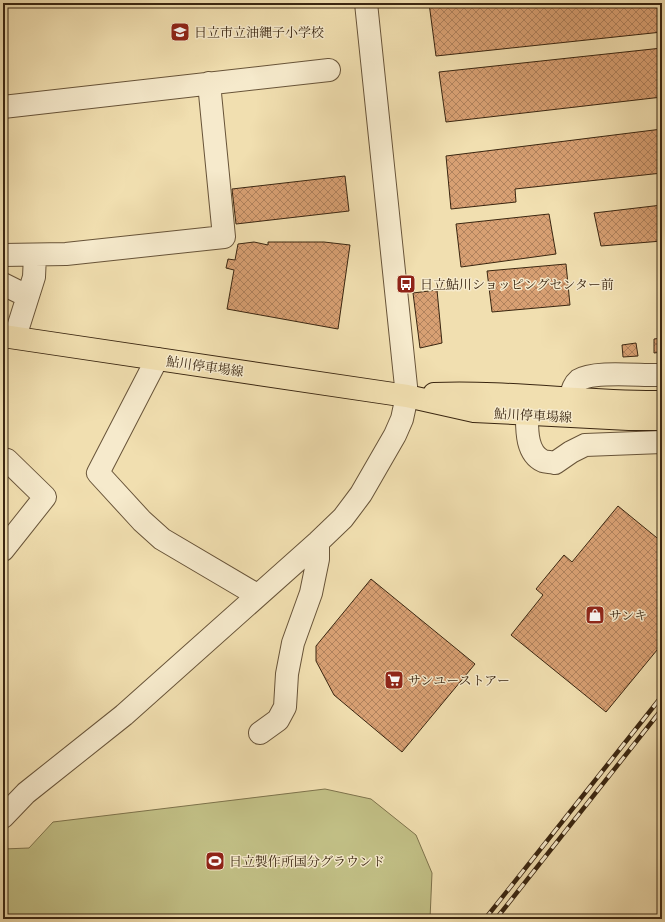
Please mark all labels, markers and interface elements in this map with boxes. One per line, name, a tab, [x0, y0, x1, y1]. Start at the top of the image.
school or university icon: 日立市立油縄子小学校	[169, 21, 191, 43]
place label: 日立市立油縄子小学校	[194, 25, 324, 41]
bus stop icon: 日立鮎川ショッピングセンター前	[395, 273, 417, 295]
place label: 日立鮎川ショッピングセンター前	[420, 277, 614, 293]
street label: 鮎川停車場線	[165, 354, 245, 380]
street label: 鮎川停車場線	[494, 406, 572, 426]
shop icon: サンキ	[584, 604, 606, 626]
place label: サンキ	[609, 608, 647, 624]
supermarket icon: サンユーストアー	[383, 669, 405, 691]
place label: サンユーストアー	[408, 673, 510, 689]
sports icon: 日立製作所国分グラウンド	[204, 850, 226, 872]
place label: 日立製作所国分グラウンド	[229, 854, 385, 870]

